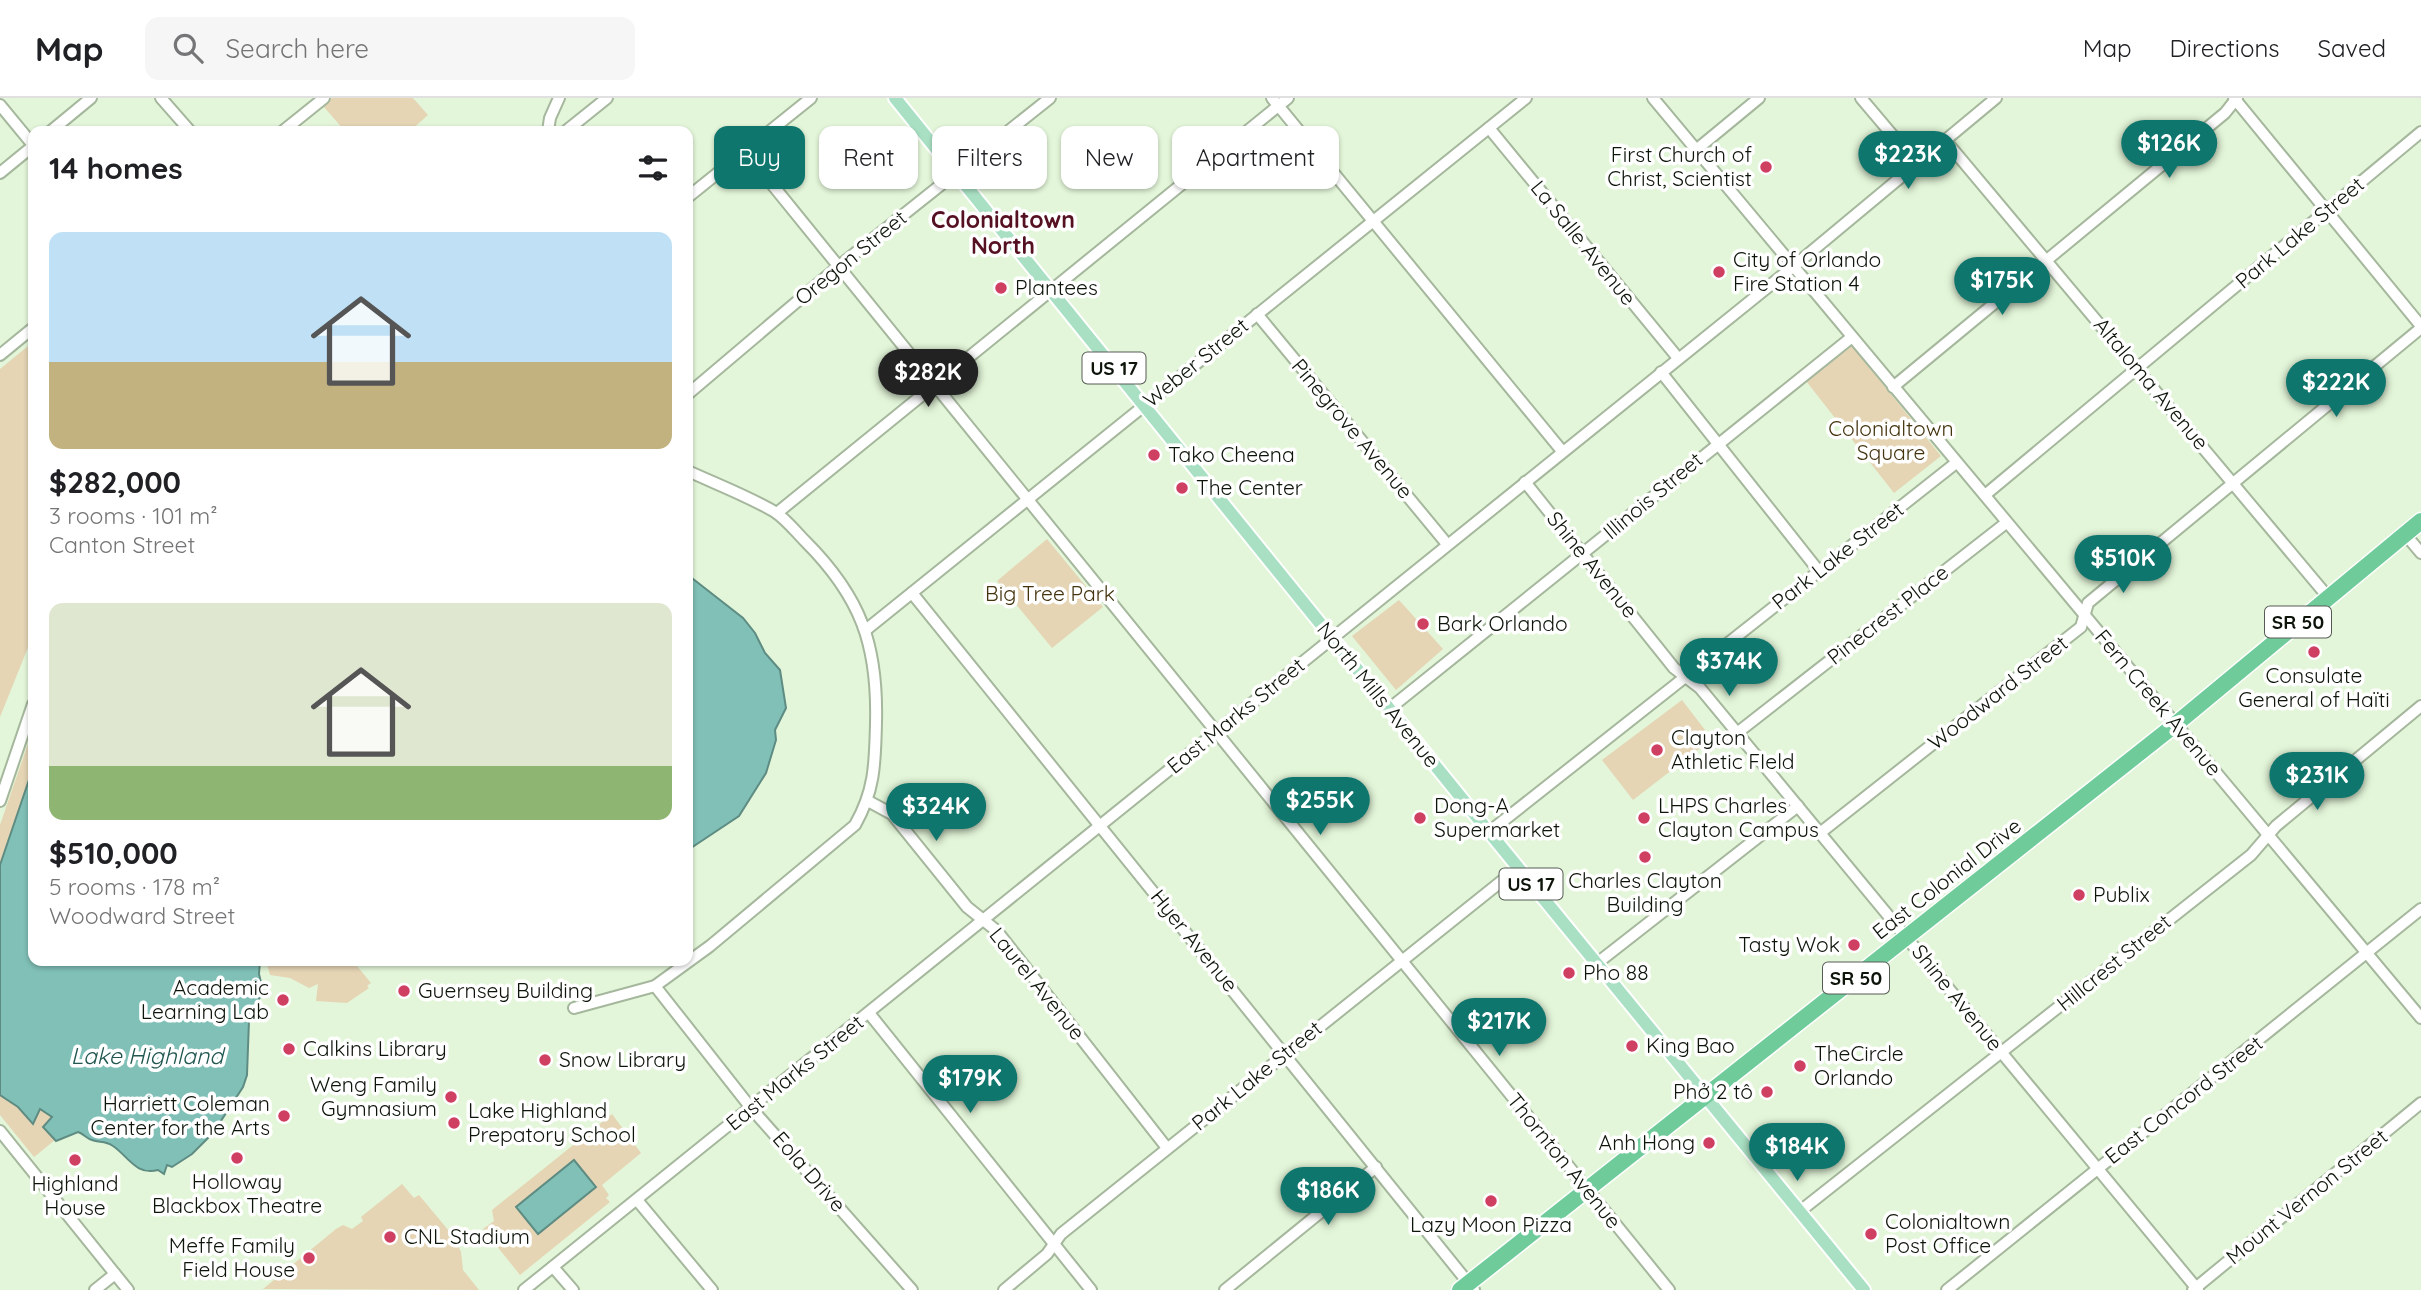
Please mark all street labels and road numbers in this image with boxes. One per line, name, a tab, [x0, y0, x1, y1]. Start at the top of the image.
street label: Park Lake Street	[2230, 171, 2369, 294]
street label: La Salle Avenue	[1526, 175, 1642, 310]
street label: Oregon Street	[789, 204, 911, 310]
street label: Weber Street	[1138, 312, 1253, 412]
street label: Altaloma Avenue	[2089, 312, 2215, 455]
road number: US 17	[1082, 352, 1146, 384]
street label: Pinegrove Avenue	[1287, 353, 1419, 504]
street label: Illinois Street	[1597, 446, 1707, 544]
street label: Park Lake Street	[1766, 496, 1908, 615]
street label: Shine Avenue	[1542, 506, 1644, 623]
street label: Pinecrest Place	[1821, 559, 1953, 670]
road number: SR 50	[2265, 607, 2331, 638]
street label: North Mills Avenue	[1312, 616, 1445, 772]
street label: Fern Creek Avenue	[2090, 624, 2228, 781]
street label: Woodward Street	[1922, 630, 2072, 755]
street label: East Marks Street	[1161, 652, 1309, 779]
street label: East Colonial Drive	[1867, 812, 2026, 944]
road number: US 17	[1500, 869, 1562, 900]
street label: Hyer Avenue	[1146, 884, 1244, 997]
street label: Hillcrest Street	[2051, 908, 2176, 1016]
street label: Laurel Avenue	[984, 922, 1091, 1045]
street label: Shine Avenue	[1907, 939, 2009, 1056]
road number: SR 50	[1823, 962, 1889, 993]
street label: East Marks Street	[720, 1009, 868, 1136]
street label: Park Lake Street	[1186, 1015, 1327, 1136]
street label: East Concord Street	[2099, 1030, 2267, 1169]
street label: Thornton Avenue	[1502, 1087, 1627, 1233]
street label: Mount Vernon Street	[2220, 1123, 2392, 1269]
street label: Eola Drive	[768, 1126, 852, 1217]

